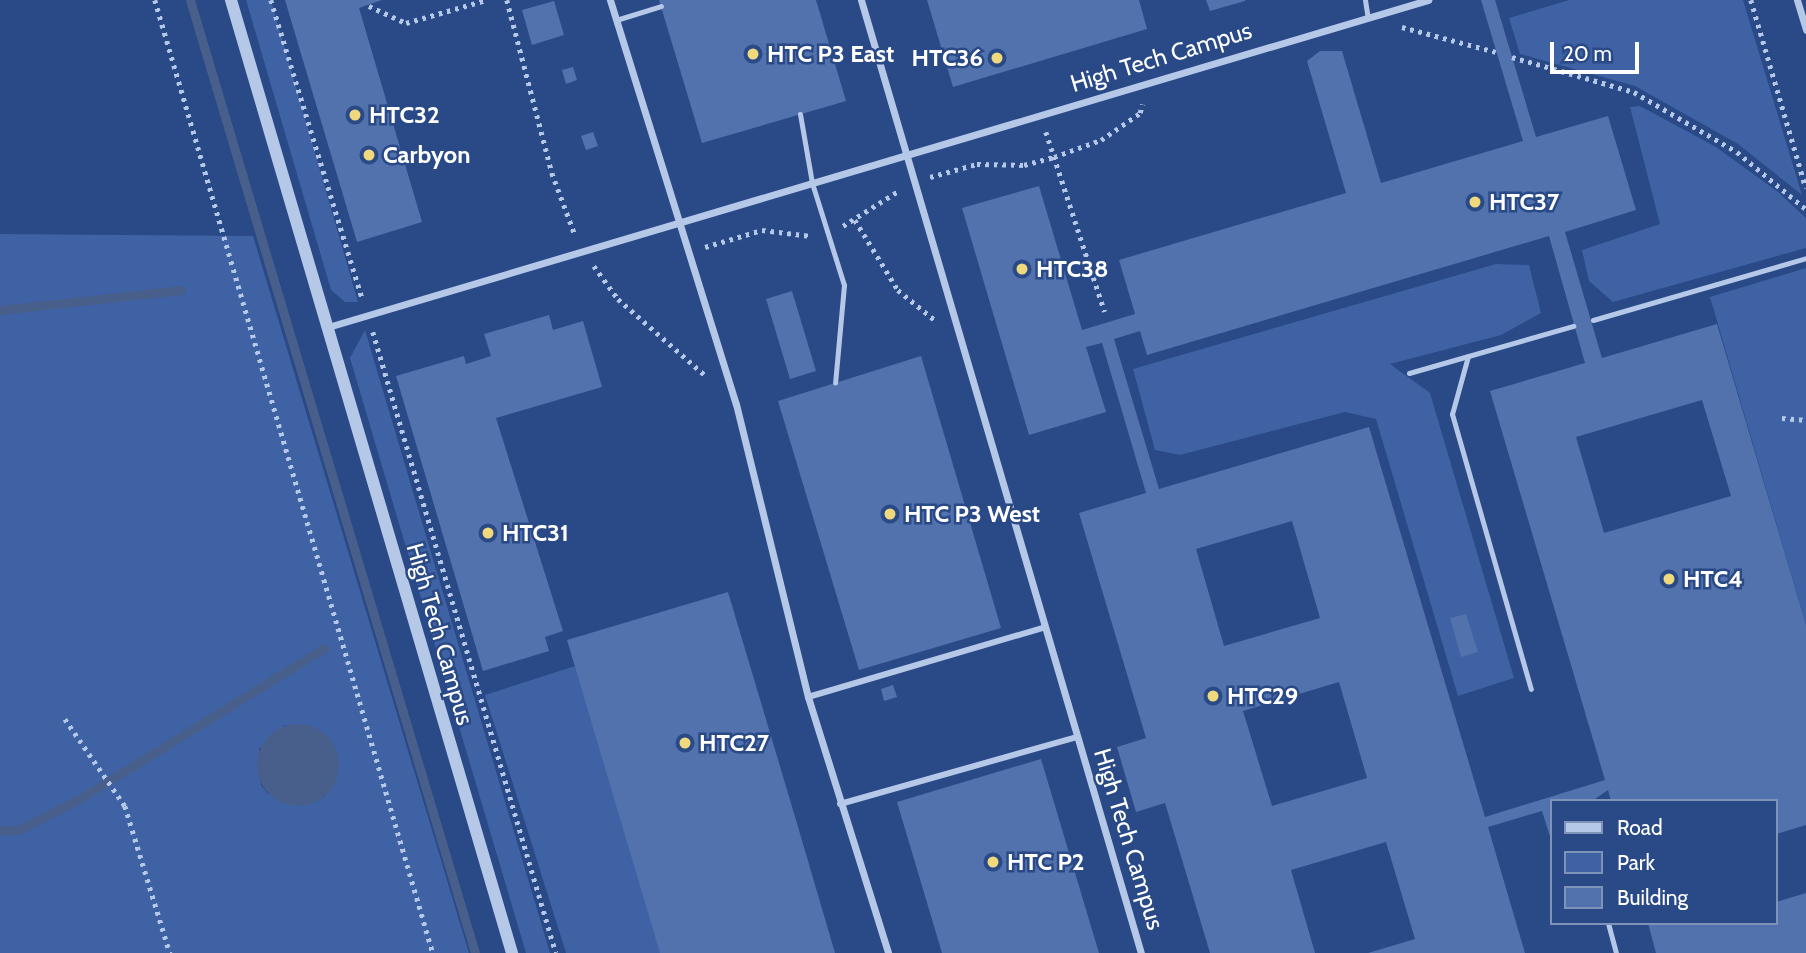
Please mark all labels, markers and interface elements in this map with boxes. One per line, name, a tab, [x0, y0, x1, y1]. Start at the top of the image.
street label: High Tech Campus	[1067, 16, 1255, 98]
scale bar	[1554, 28, 1643, 72]
place label: HTC P3 East	[767, 40, 894, 68]
text: 20 m	[1563, 41, 1612, 66]
place label: HTC36	[911, 44, 983, 72]
marker: HTC P3 East	[745, 46, 761, 62]
marker: HTC36	[989, 50, 1005, 66]
place label: HTC32	[369, 101, 440, 129]
marker: HTC32	[347, 107, 363, 123]
place label: Carbyon	[383, 141, 470, 169]
marker: Carbyon	[361, 147, 377, 163]
place label: HTC37	[1489, 188, 1559, 216]
marker: HTC37	[1467, 194, 1483, 210]
place label: HTC38	[1036, 255, 1109, 283]
marker: HTC38	[1014, 261, 1030, 277]
place label: HTC P3 West	[904, 500, 1040, 528]
marker: HTC P3 West	[882, 506, 898, 522]
place label: HTC31	[502, 519, 569, 547]
marker: HTC31	[480, 525, 496, 541]
street label: High Tech Campus	[400, 540, 480, 728]
place label: HTC4	[1683, 565, 1743, 593]
marker: HTC4	[1661, 571, 1677, 587]
place label: HTC29	[1227, 682, 1298, 710]
marker: HTC29	[1205, 688, 1221, 704]
place label: HTC27	[699, 729, 769, 757]
marker: HTC27	[677, 735, 693, 751]
street label: High Tech Campus	[1088, 745, 1170, 933]
legend	[1550, 799, 1778, 925]
text: Road	[1617, 815, 1663, 840]
place label: HTC P2	[1007, 848, 1085, 876]
text: Park	[1617, 850, 1655, 875]
marker: HTC P2	[985, 854, 1001, 870]
text: Building	[1617, 885, 1688, 910]

